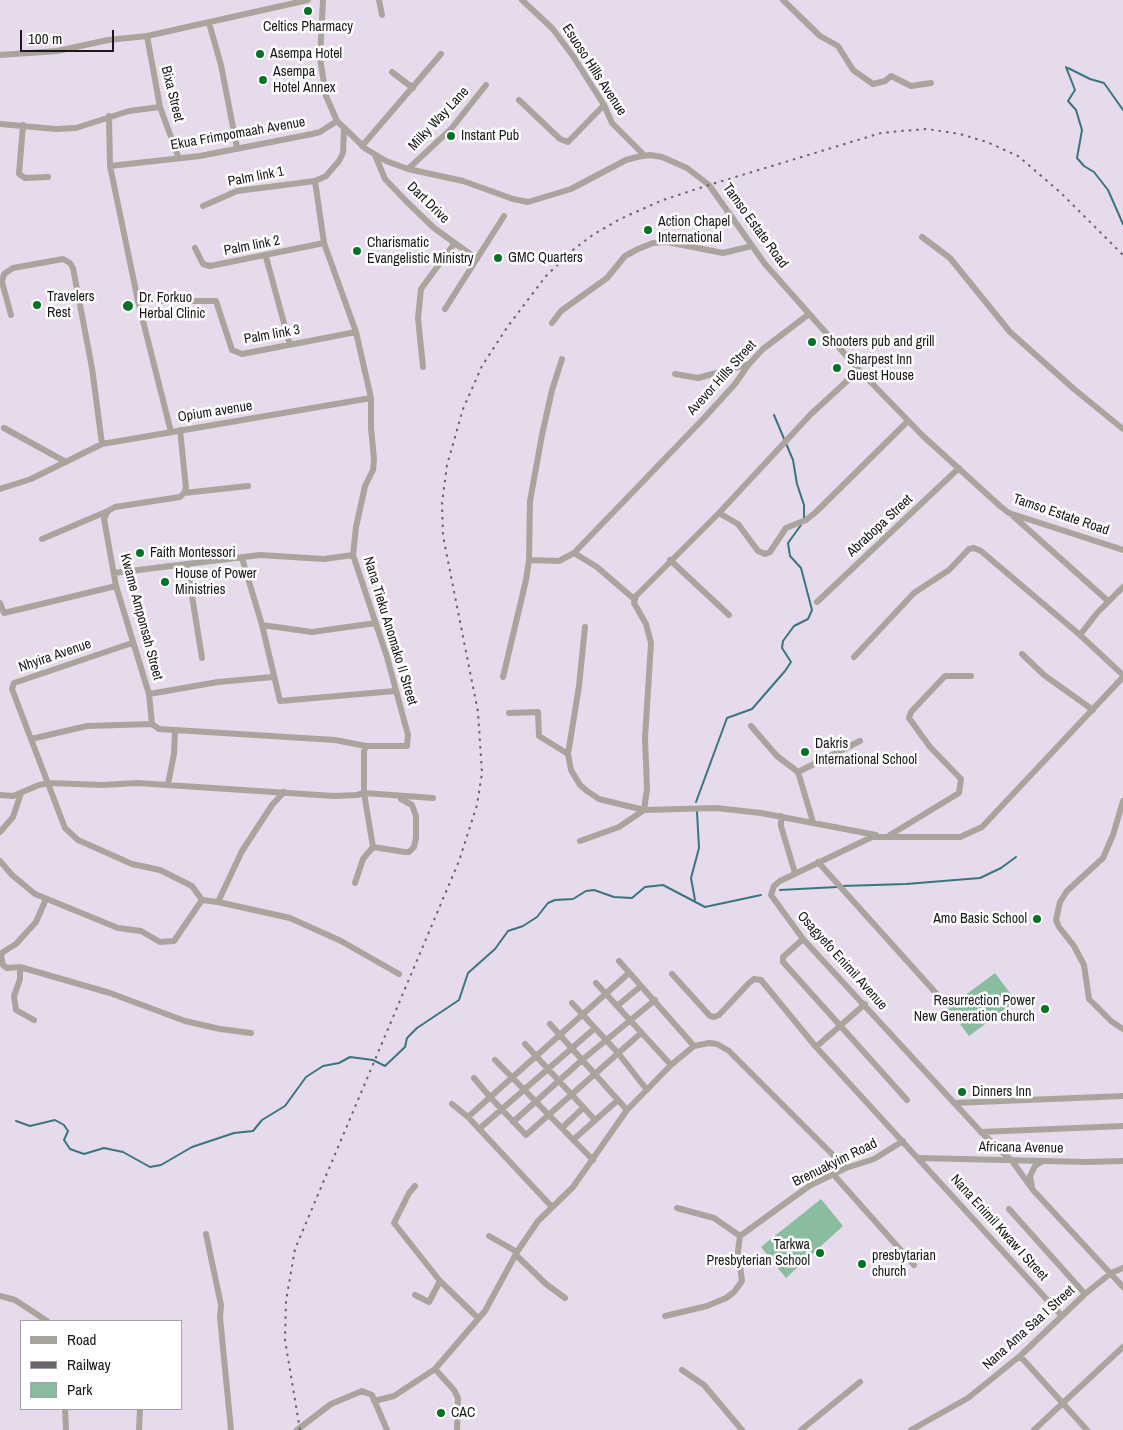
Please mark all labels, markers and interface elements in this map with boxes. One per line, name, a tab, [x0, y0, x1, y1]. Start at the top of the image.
marker: Celtics Pharmacy	[302, 5, 314, 17]
place label: Celtics Pharmacy	[263, 19, 353, 35]
scale bar	[22, 20, 116, 52]
street label: Esuoso Hills Avenue	[558, 21, 630, 119]
text: 100 m	[28, 28, 62, 49]
place label: Asempa Hotel	[270, 46, 342, 62]
marker: Asempa Hotel	[254, 48, 266, 60]
street label: Bixa Street	[157, 64, 187, 124]
place label: Asempa Hotel Annex	[273, 64, 336, 96]
marker: Asempa Hotel Annex	[257, 74, 269, 86]
street label: Milky Way Lane	[405, 84, 473, 154]
street label: Ekua Frimpomaah Avenue	[169, 114, 307, 154]
place label: Instant Pub	[461, 128, 519, 144]
marker: Instant Pub	[445, 130, 457, 142]
street label: Palm link 1	[227, 163, 285, 191]
street label: Dart Drive	[403, 179, 453, 227]
street label: Tamso Estate Road	[719, 180, 791, 272]
place label: Action Chapel International	[658, 214, 730, 246]
marker: Action Chapel International	[642, 224, 654, 236]
street label: Palm link 2	[223, 232, 281, 260]
place label: Charismatic Evangelistic Ministry	[367, 235, 474, 268]
marker: Charismatic Evangelistic Ministry	[351, 245, 363, 257]
place label: GMC Quarters	[508, 250, 583, 266]
marker: GMC Quarters	[492, 252, 504, 264]
place label: Travelers Rest	[47, 289, 94, 322]
place label: Dr. Forkuo Herbal Clinic	[139, 290, 205, 322]
marker: Travelers Rest	[31, 299, 43, 311]
marker: Dr. Forkuo Herbal Clinic	[121, 299, 135, 313]
street label: Palm link 3	[243, 322, 301, 348]
place label: Shooters pub and grill	[822, 334, 934, 350]
marker: Shooters pub and grill	[806, 336, 818, 348]
street label: Avevor Hills Street	[684, 337, 760, 419]
place label: Sharpest Inn Guest House	[847, 352, 914, 384]
marker: Sharpest Inn Guest House	[831, 362, 843, 374]
street label: Opium avenue	[176, 398, 254, 426]
street label: Abrabopa Street	[844, 491, 916, 561]
street label: Tamso Estate Road	[1011, 491, 1111, 539]
place label: Faith Montessori	[150, 545, 236, 561]
marker: Faith Montessori	[134, 547, 146, 559]
street label: Kwame Amponsah Street	[116, 552, 166, 682]
street label: Nana Tieku Anomako II Street	[359, 555, 421, 707]
place label: House of Power Ministries	[175, 566, 257, 598]
marker: House of Power Ministries	[159, 576, 171, 588]
street label: Nhyira Avenue	[16, 636, 94, 676]
place label: Dakris International School	[815, 736, 917, 769]
marker: Dakris International School	[799, 746, 811, 758]
street label: Osagyefo Enimil Avenue	[793, 908, 891, 1014]
place label: Amo Basic School	[933, 911, 1027, 927]
marker: Amo Basic School	[1031, 913, 1043, 925]
place label: Resurrection Power New Generation church	[914, 993, 1035, 1026]
marker: Resurrection Power New Generation church	[1039, 1003, 1051, 1015]
place label: Dinners Inn	[972, 1084, 1031, 1100]
marker: Dinners Inn	[956, 1086, 968, 1098]
street label: Brenuakyim Road	[790, 1135, 880, 1191]
street label: Africana Avenue	[979, 1139, 1063, 1157]
street label: Nana Enimil Kwaw I Street	[947, 1171, 1051, 1285]
place label: Tarkwa Presbyterian School	[707, 1237, 810, 1270]
marker: Tarkwa Presbyterian School	[814, 1247, 826, 1259]
place label: presbytarian church	[872, 1248, 936, 1280]
marker: presbytarian church	[856, 1258, 868, 1270]
street label: Nana Ama Saa I Street	[980, 1282, 1078, 1374]
legend	[20, 1320, 182, 1410]
text: Road	[67, 1329, 96, 1350]
text: Railway	[67, 1354, 111, 1375]
text: Park	[67, 1379, 92, 1400]
place label: CAC	[451, 1405, 475, 1421]
marker: CAC	[435, 1407, 447, 1419]

